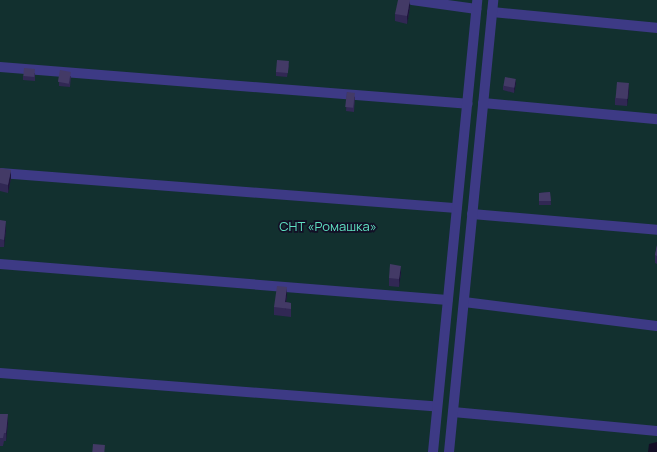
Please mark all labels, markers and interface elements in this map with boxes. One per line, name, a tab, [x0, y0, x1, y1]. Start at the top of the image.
park label: СНТ «Ромашка»	[279, 218, 377, 234]

